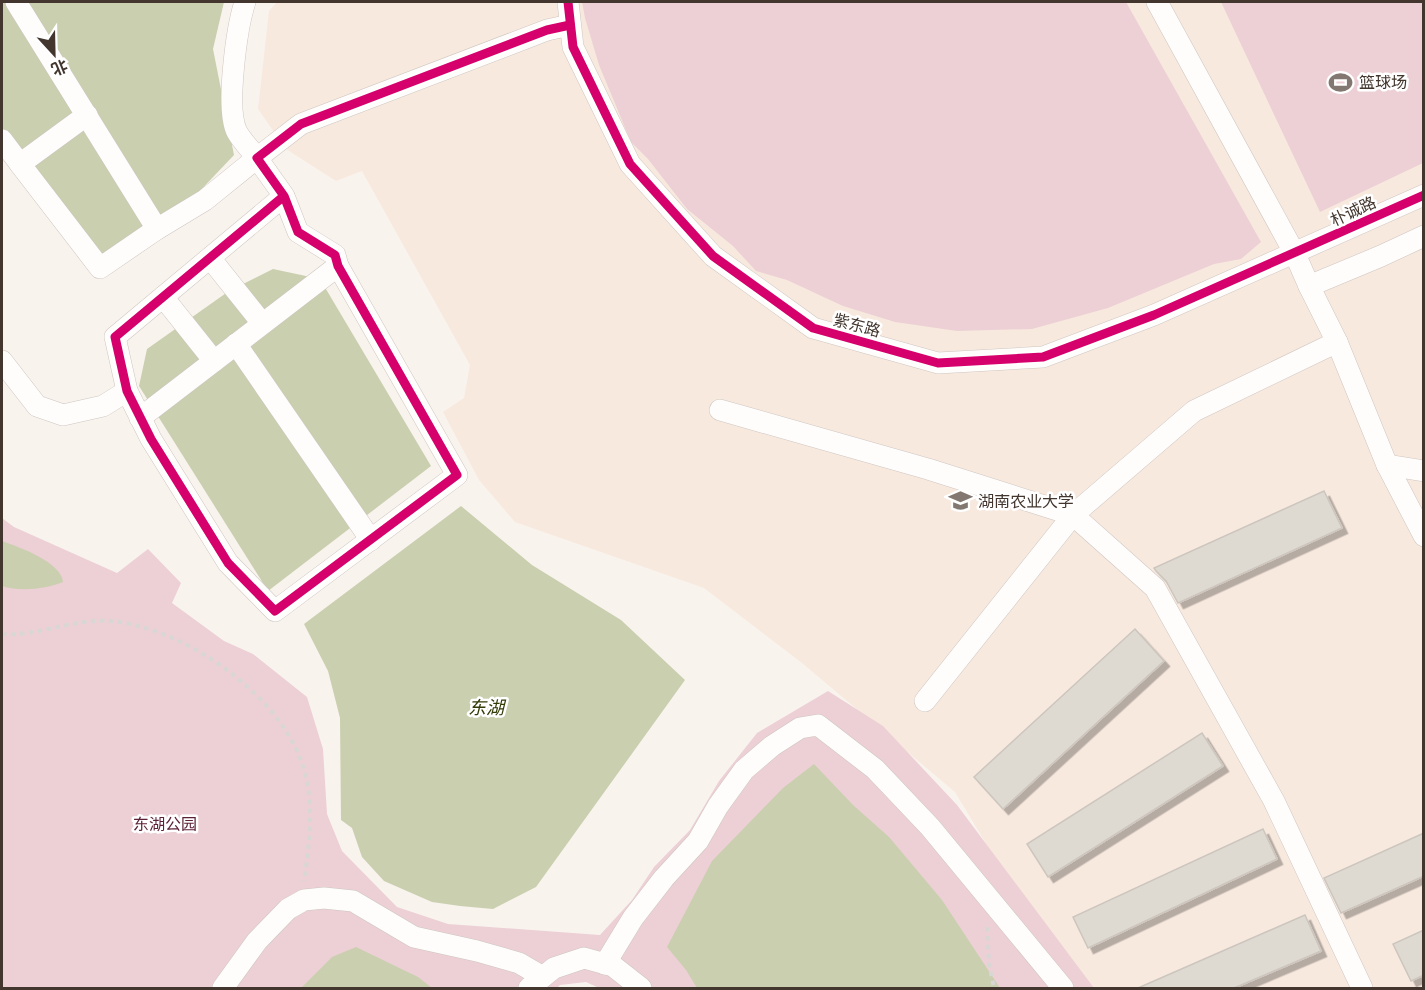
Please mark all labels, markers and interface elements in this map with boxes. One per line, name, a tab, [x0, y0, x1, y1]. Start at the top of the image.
north arrow	[24, 24, 84, 84]
text: 北	[49, 57, 71, 80]
sports icon: 篮球场	[1328, 69, 1354, 95]
place label: 篮球场	[1359, 72, 1407, 91]
street label: 朴诚路	[1327, 192, 1379, 229]
street label: 紫东路	[831, 309, 883, 340]
school or university icon: 湖南农业大学	[947, 488, 973, 514]
place label: 湖南农业大学	[978, 491, 1074, 510]
water label: 东湖	[468, 696, 507, 718]
park label: 东湖公园	[133, 814, 197, 833]

